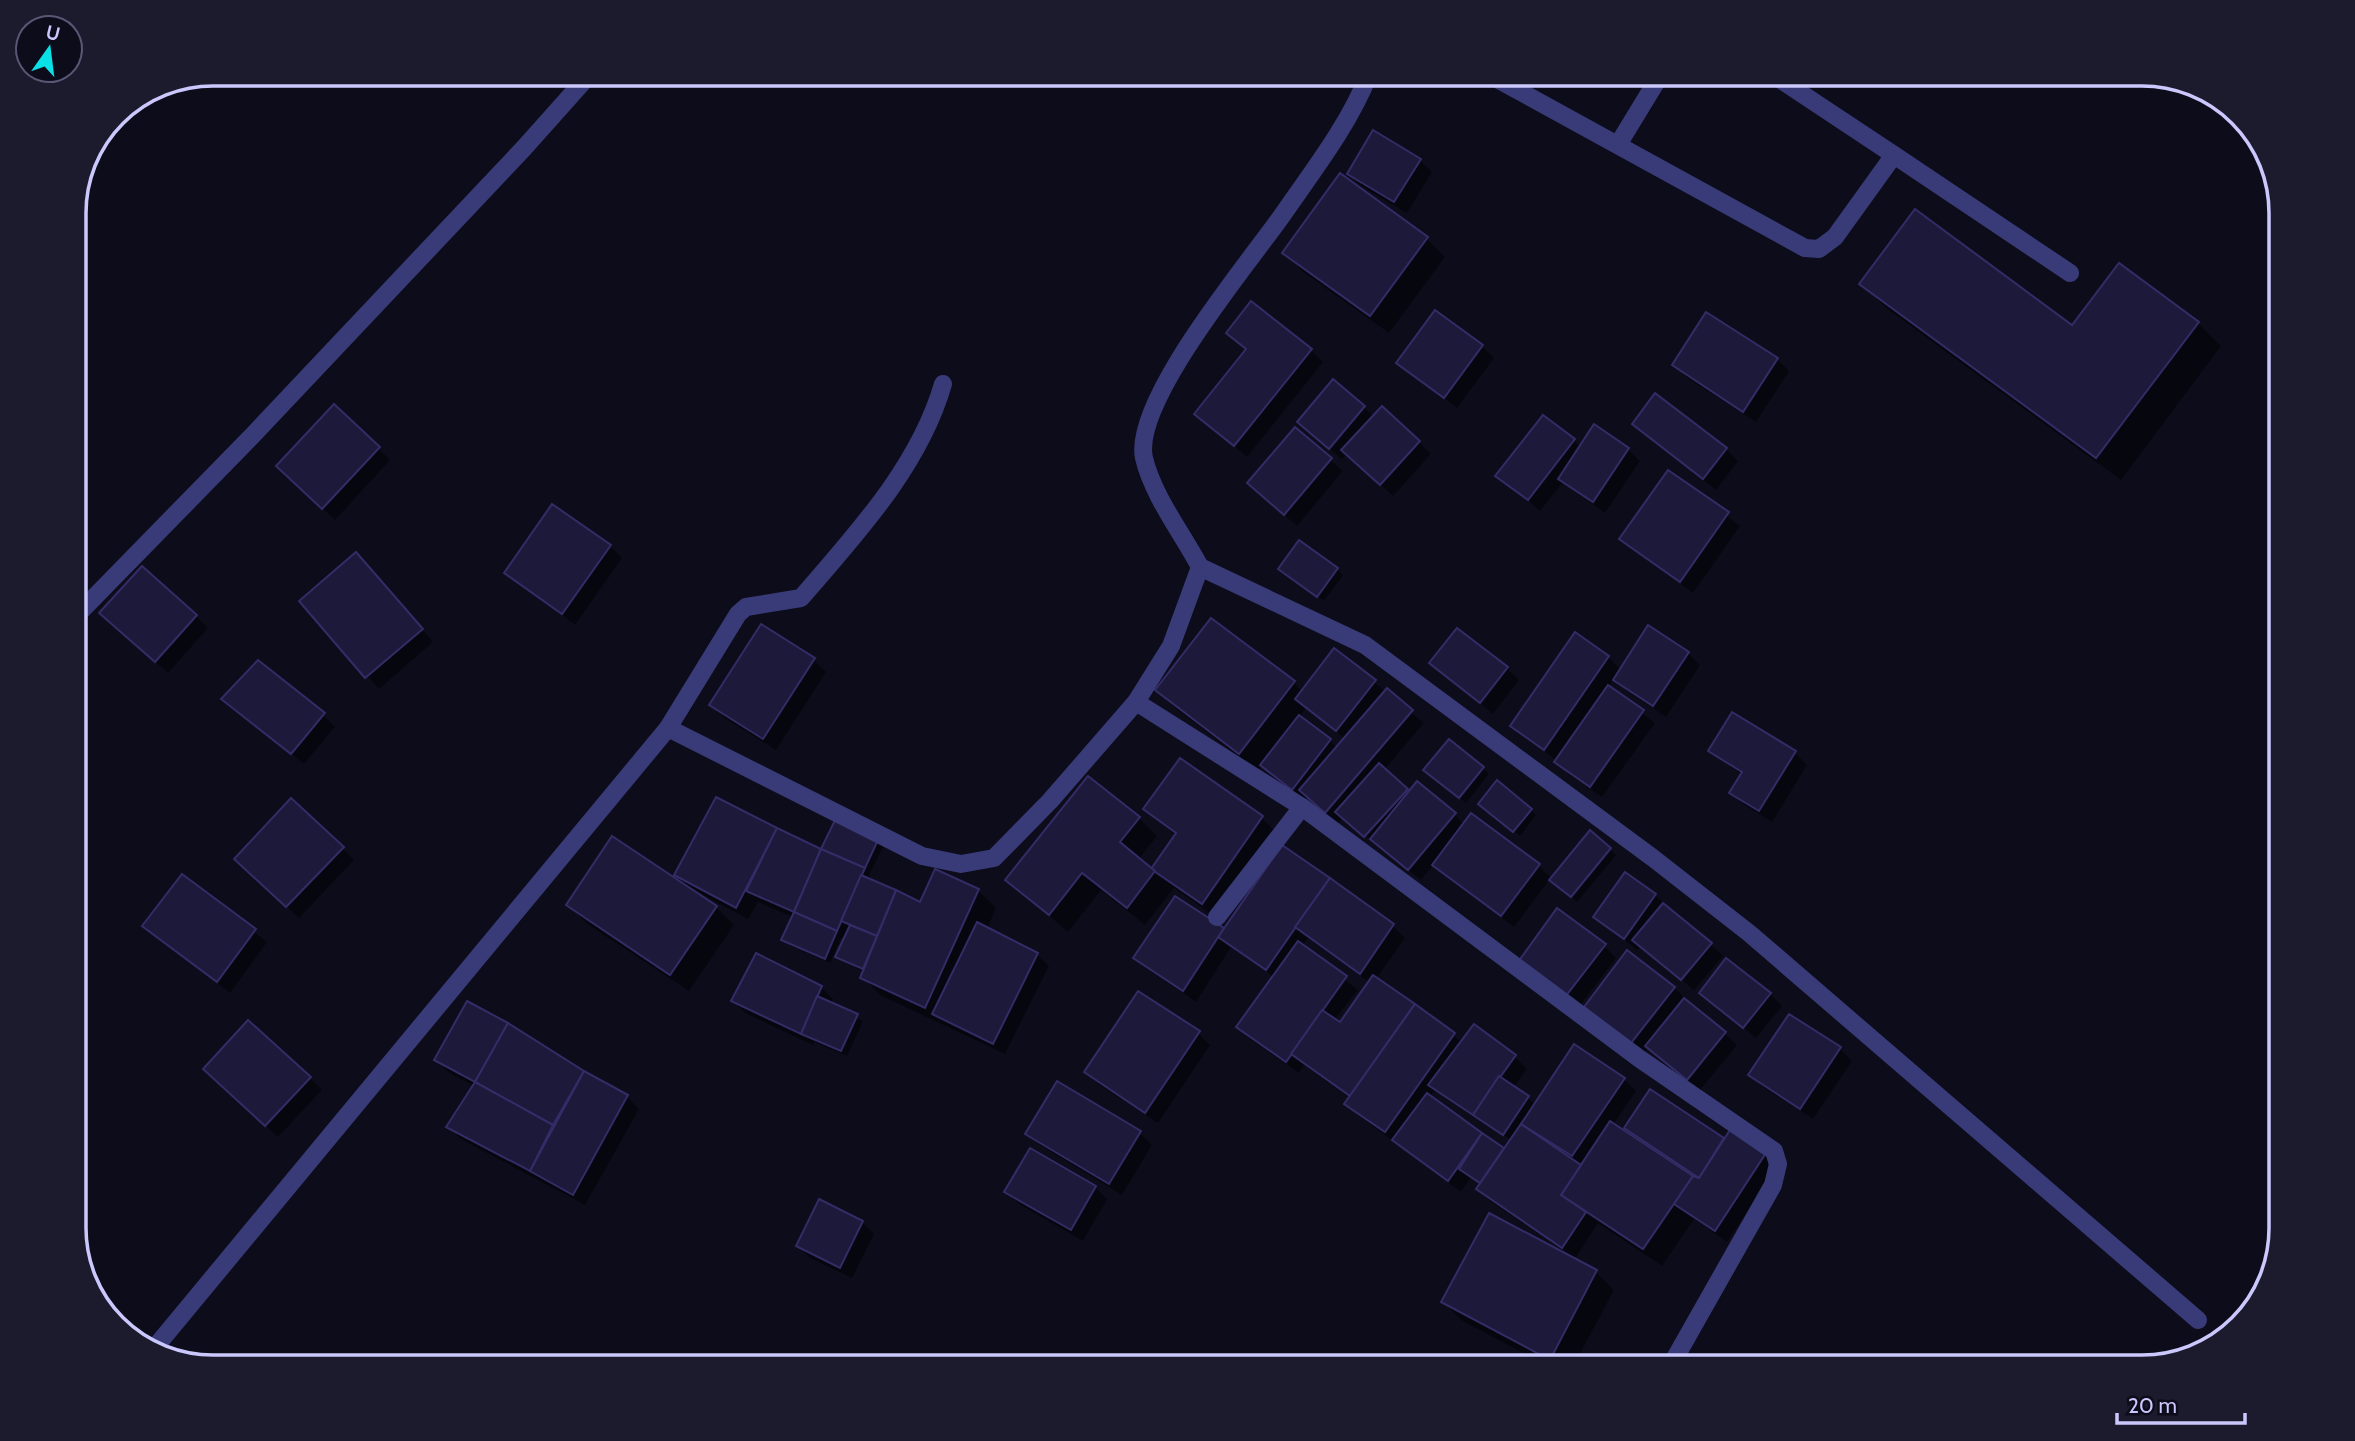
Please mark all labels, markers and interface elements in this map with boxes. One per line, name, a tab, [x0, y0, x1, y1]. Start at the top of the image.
north arrow	[14, 14, 84, 84]
text: U	[44, 20, 62, 46]
scale bar	[2117, 1382, 2245, 1426]
text: 20 m	[2128, 1393, 2177, 1418]

